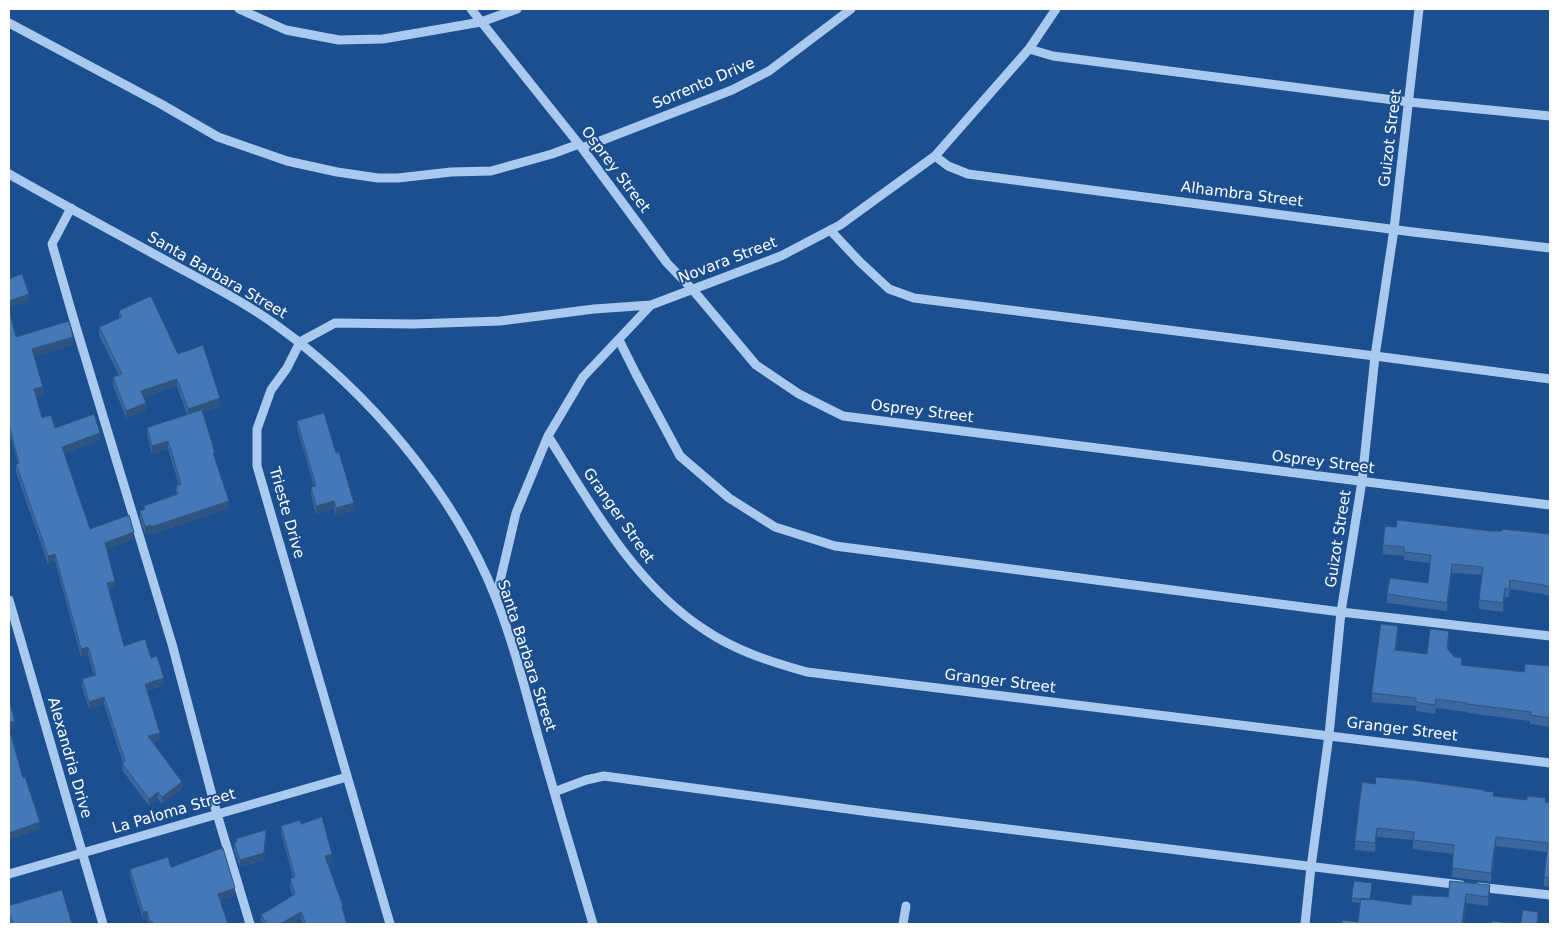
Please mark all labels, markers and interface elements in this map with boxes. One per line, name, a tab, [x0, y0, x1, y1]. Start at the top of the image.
street label: Sorrento Drive	[650, 54, 758, 114]
street label: Guizot Street	[1376, 88, 1406, 188]
street label: Osprey Street	[577, 123, 653, 217]
street label: Alhambra Street	[1180, 179, 1304, 211]
street label: Santa Barbara Street	[144, 229, 290, 323]
street label: Novara Street	[676, 234, 780, 288]
street label: Osprey Street	[870, 397, 974, 427]
street label: Osprey Street	[1271, 448, 1375, 478]
street label: Trieste Drive	[264, 465, 308, 561]
street label: Granger Street	[579, 465, 657, 567]
street label: Guizot Street	[1322, 489, 1356, 589]
street label: Santa Barbara Street	[493, 578, 559, 734]
street label: Granger Street	[943, 666, 1057, 698]
street label: Alexandria Drive	[43, 696, 95, 820]
street label: Granger Street	[1345, 714, 1459, 746]
street label: La Paloma Street	[110, 786, 238, 838]

